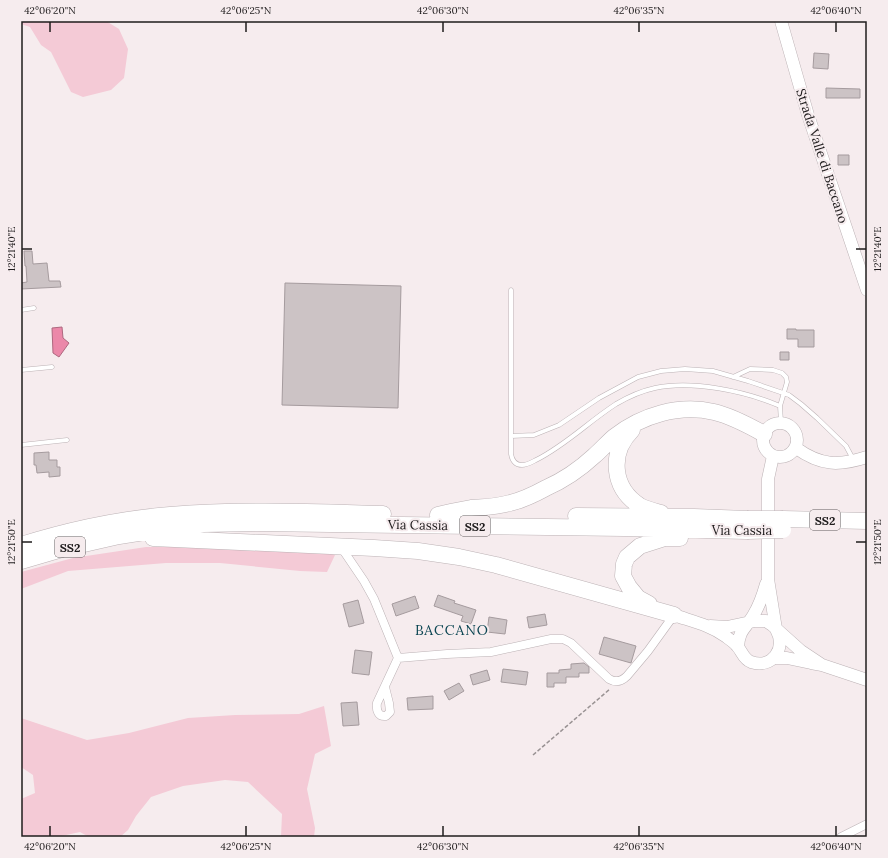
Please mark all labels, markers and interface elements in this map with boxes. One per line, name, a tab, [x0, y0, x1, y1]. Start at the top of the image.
text: 42°06'20"N	[24, 4, 76, 17]
text: 42°06'25"N	[221, 4, 272, 17]
text: 42°06'30"N	[417, 4, 469, 17]
text: 42°06'35"N	[613, 4, 665, 17]
text: 42°06'40"N	[810, 4, 862, 17]
street label: Strada Valle di Baccano	[792, 87, 852, 226]
text: 12°21'40"E	[5, 227, 18, 272]
text: 12°21'40"E	[871, 227, 884, 272]
road number: SS2	[810, 510, 840, 530]
street label: Via Cassia	[387, 516, 449, 534]
road number: SS2	[460, 516, 490, 536]
text: 12°21'50"E	[5, 519, 18, 565]
text: 12°21'50"E	[871, 519, 884, 565]
street label: Via Cassia	[711, 522, 772, 539]
road number: SS2	[55, 537, 85, 557]
district label: BACCANO	[415, 621, 489, 639]
text: 42°06'20"N	[24, 840, 76, 853]
text: 42°06'25"N	[221, 840, 272, 853]
text: 42°06'30"N	[417, 840, 469, 853]
text: 42°06'35"N	[613, 840, 665, 853]
text: 42°06'40"N	[810, 840, 862, 853]

